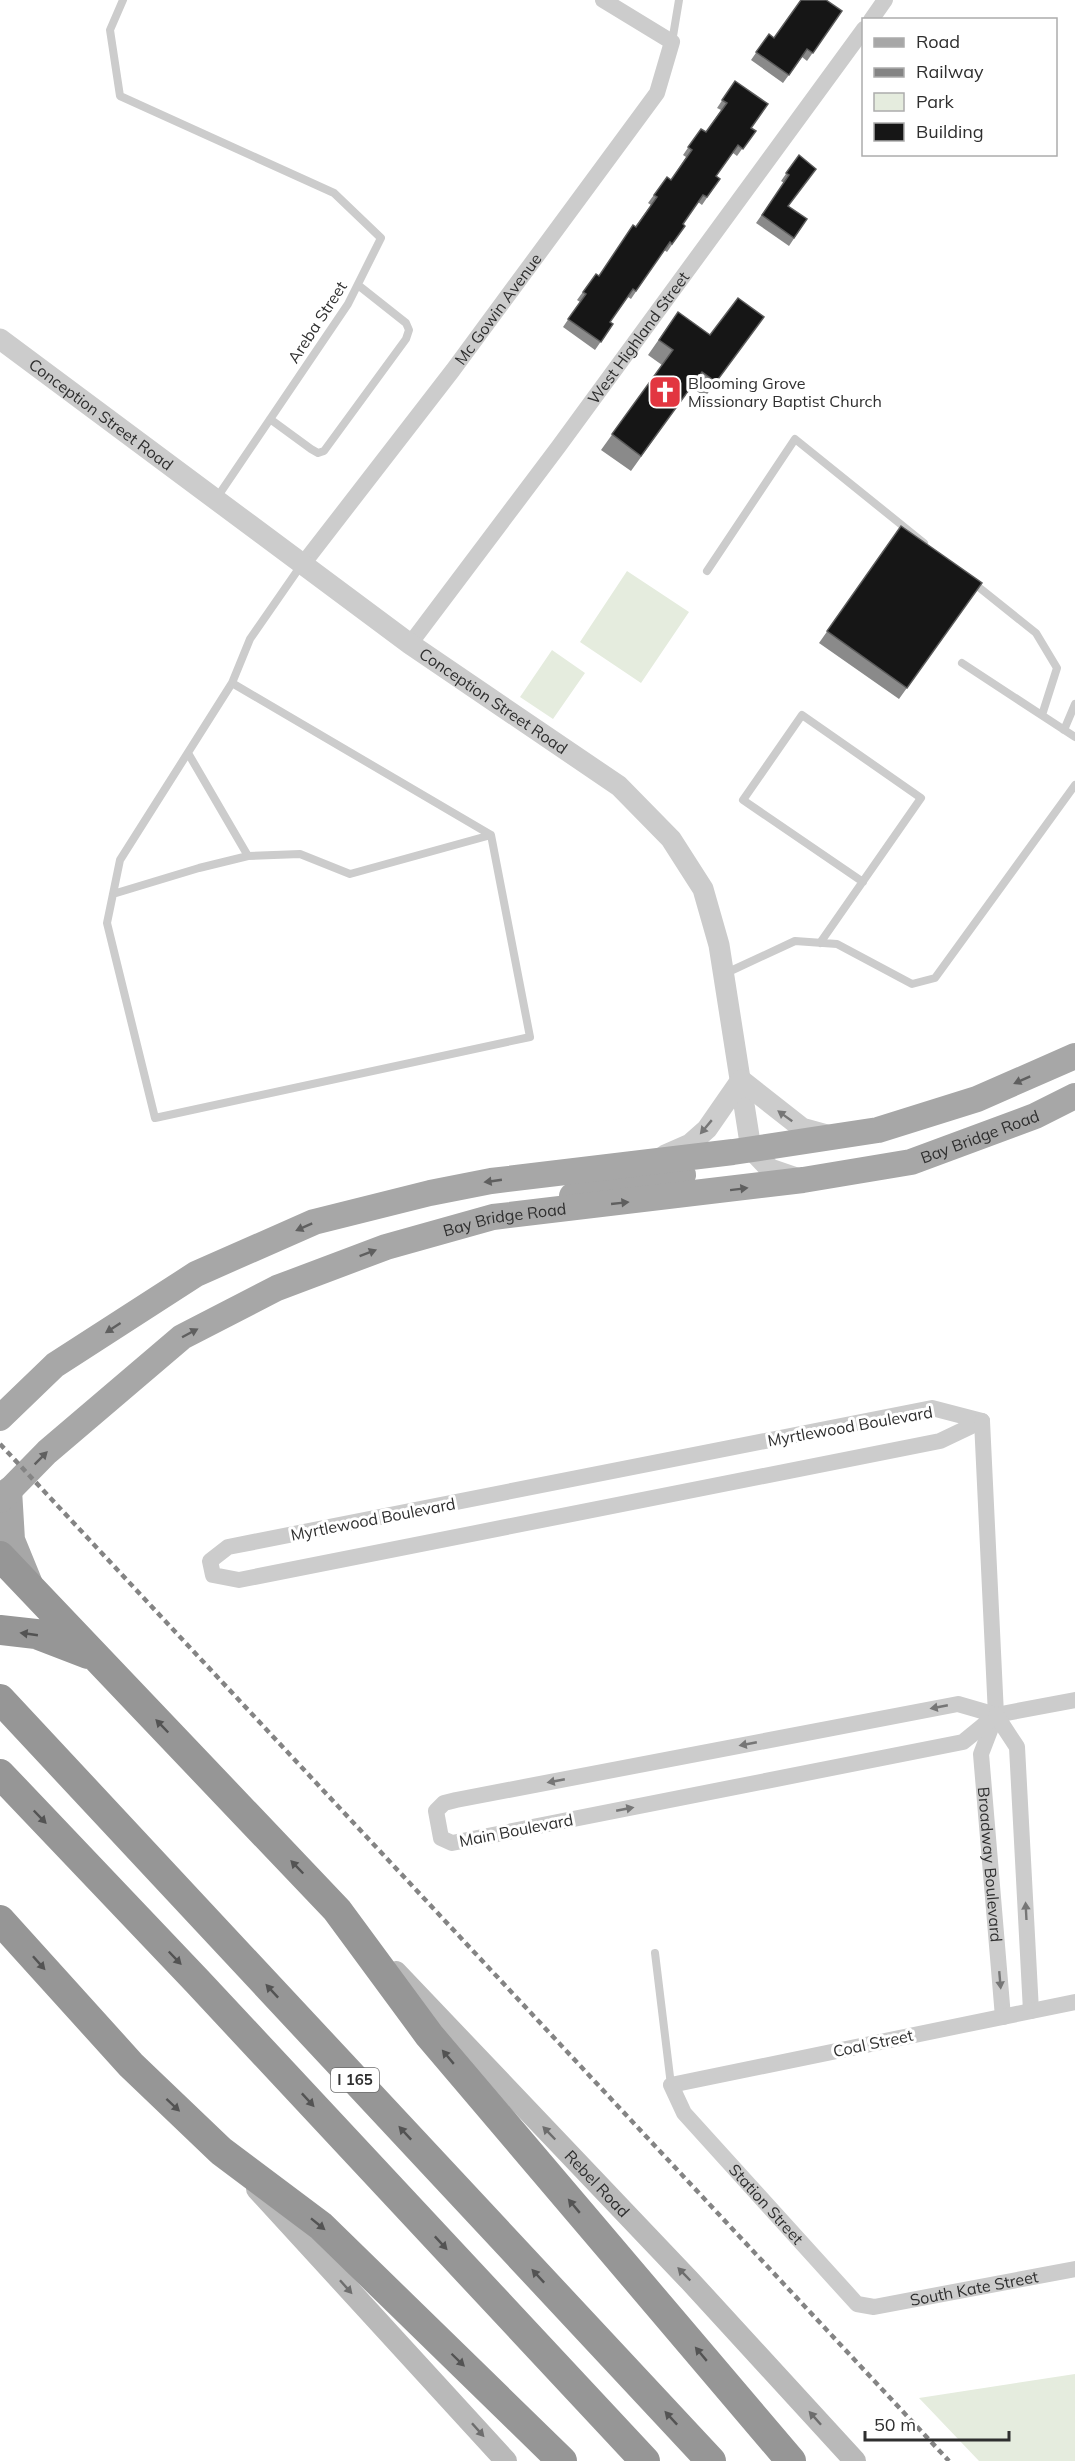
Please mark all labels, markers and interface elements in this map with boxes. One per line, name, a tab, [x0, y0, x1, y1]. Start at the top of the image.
legend	[862, 18, 1057, 156]
text: Road	[916, 30, 960, 53]
text: Railway	[916, 60, 984, 83]
text: Park	[916, 90, 955, 113]
text: Building	[916, 120, 984, 143]
street label: Mc Gowin Avenue	[450, 249, 546, 369]
street label: West Highland Street	[583, 267, 694, 408]
street label: Areba Street	[283, 277, 351, 367]
street label: Conception Street Road	[25, 354, 177, 474]
place label: Blooming Grove Missionary Baptist Church	[688, 373, 882, 411]
church icon: Blooming Grove Missionary Baptist Church	[647, 374, 683, 410]
street label: Conception Street Road	[416, 643, 571, 758]
one-way arrow	[1012, 1075, 1030, 1085]
street label: Bay Bridge Road	[918, 1105, 1042, 1168]
one-way arrow	[777, 1111, 793, 1122]
one-way arrow	[700, 1119, 713, 1135]
one-way arrow	[483, 1177, 502, 1186]
one-way arrow	[730, 1184, 749, 1193]
street label: Bay Bridge Road	[441, 1198, 567, 1241]
one-way arrow	[610, 1198, 629, 1208]
one-way arrow	[294, 1222, 312, 1232]
one-way arrow	[359, 1248, 377, 1258]
one-way arrow	[105, 1322, 122, 1333]
one-way arrow	[182, 1328, 199, 1338]
street label: Myrtlewood Boulevard	[766, 1402, 934, 1450]
one-way arrow	[34, 1451, 48, 1466]
street label: Myrtlewood Boulevard	[289, 1493, 457, 1545]
one-way arrow	[20, 1629, 39, 1638]
one-way arrow	[930, 1703, 949, 1712]
one-way arrow	[156, 1720, 170, 1734]
one-way arrow	[738, 1740, 757, 1749]
one-way arrow	[547, 1777, 566, 1786]
street label: Broadway Boulevard	[974, 1786, 1007, 1943]
one-way arrow	[616, 1804, 635, 1813]
one-way arrow	[33, 1809, 47, 1823]
street label: Main Boulevard	[457, 1809, 575, 1851]
one-way arrow	[290, 1860, 304, 1875]
one-way arrow	[1021, 1901, 1030, 1920]
one-way arrow	[167, 1951, 181, 1965]
one-way arrow	[32, 1956, 46, 1971]
one-way arrow	[995, 1970, 1005, 1989]
one-way arrow	[265, 1983, 279, 1998]
street label: Coal Street	[831, 2025, 915, 2061]
one-way arrow	[442, 2050, 455, 2065]
road number: I 165	[331, 2068, 379, 2092]
one-way arrow	[301, 2093, 315, 2108]
one-way arrow	[165, 2098, 180, 2112]
one-way arrow	[399, 2126, 412, 2141]
one-way arrow	[543, 2126, 557, 2140]
street label: Rebel Road	[561, 2146, 634, 2221]
street label: Station Street	[725, 2160, 808, 2249]
one-way arrow	[568, 2198, 581, 2214]
one-way arrow	[310, 2218, 326, 2231]
one-way arrow	[434, 2235, 447, 2250]
street label: South Kate Street	[908, 2266, 1040, 2310]
one-way arrow	[678, 2267, 691, 2282]
one-way arrow	[531, 2268, 545, 2283]
one-way arrow	[339, 2279, 353, 2294]
one-way arrow	[695, 2347, 708, 2362]
one-way arrow	[451, 2352, 465, 2366]
scale bar	[865, 2404, 1009, 2442]
one-way arrow	[664, 2411, 678, 2426]
one-way arrow	[809, 2411, 823, 2425]
text: 50 m	[874, 2413, 916, 2436]
one-way arrow	[470, 2423, 484, 2437]

